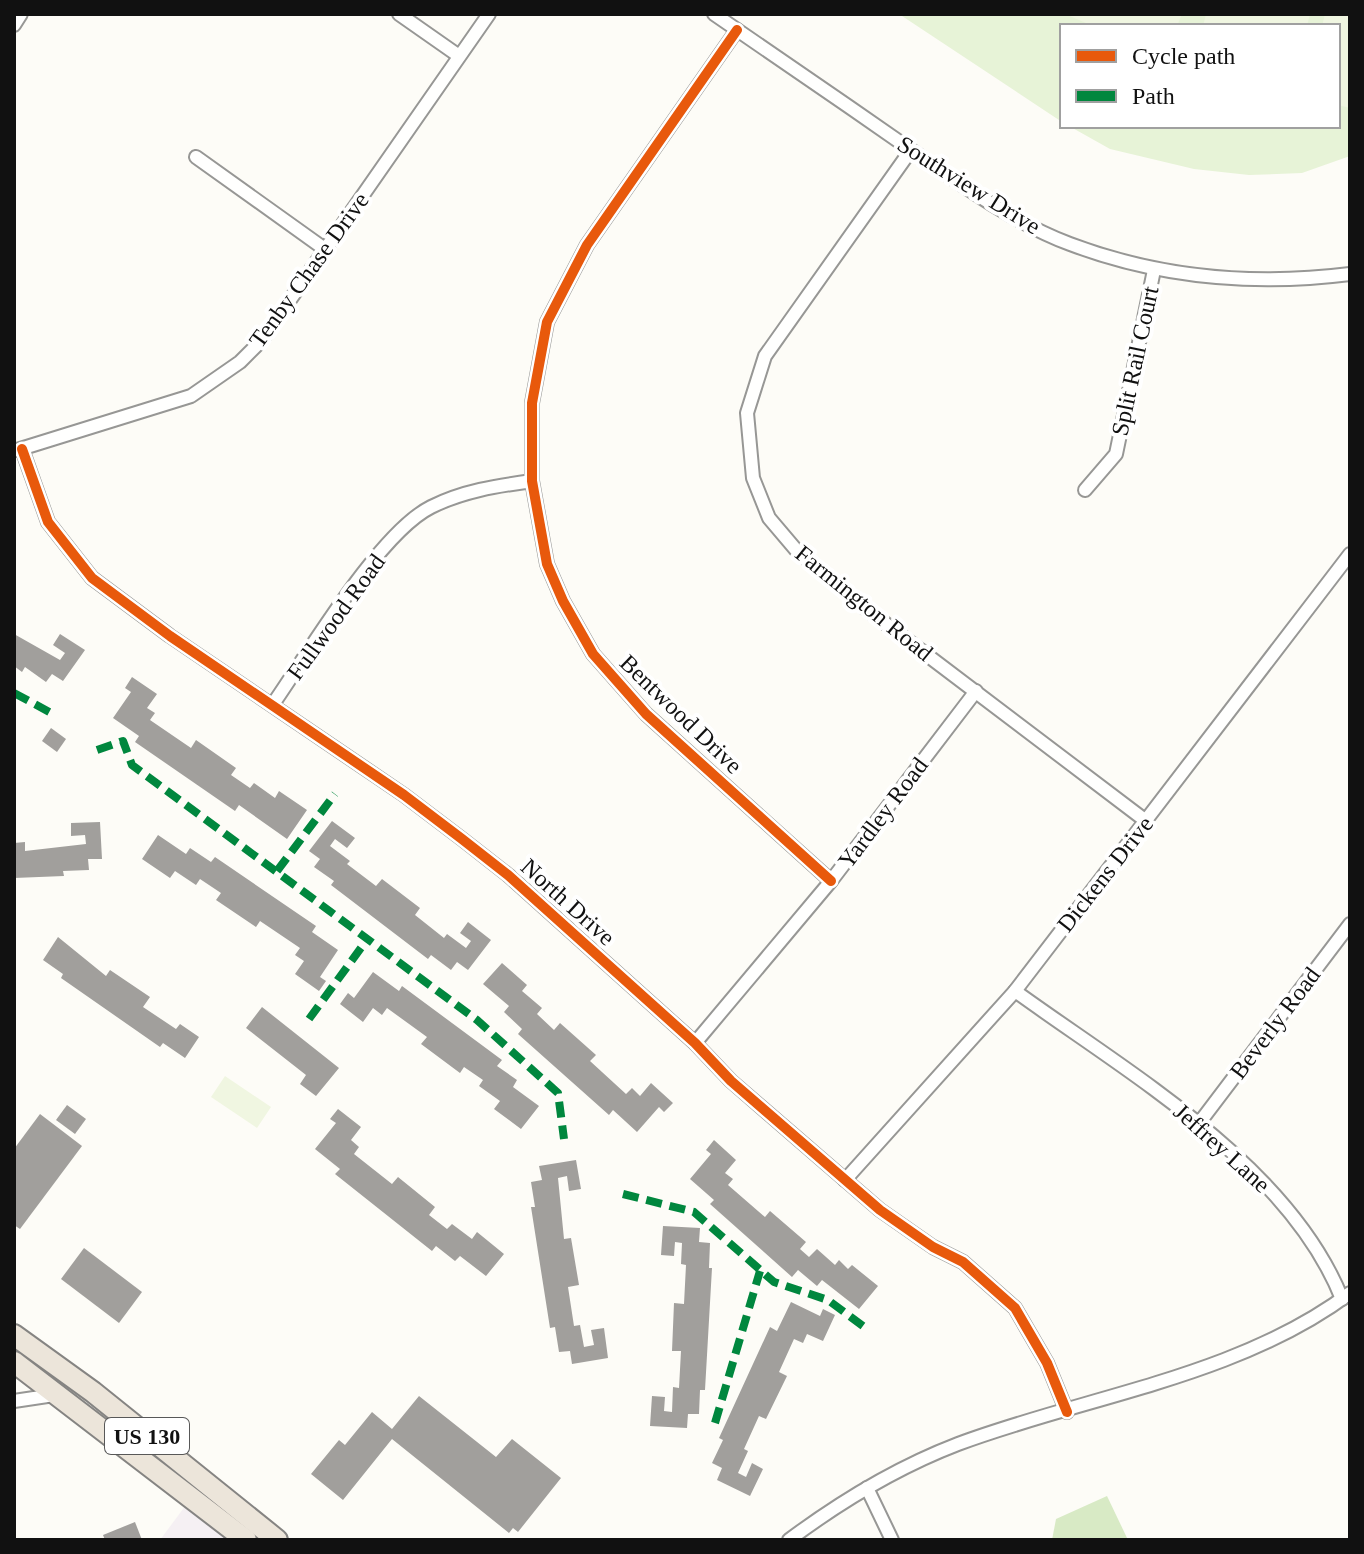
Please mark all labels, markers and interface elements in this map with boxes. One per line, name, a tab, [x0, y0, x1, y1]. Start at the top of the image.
legend	[1060, 24, 1340, 128]
text: Cycle path	[1132, 43, 1235, 69]
text: Path	[1132, 83, 1175, 109]
street label: Southview Drive	[893, 131, 1045, 239]
street label: Tenby Chase Drive	[244, 188, 374, 352]
street label: Split Rail Court	[1106, 284, 1164, 438]
street label: Farmington Road	[790, 540, 938, 666]
street label: Fullwood Road	[282, 549, 390, 685]
street label: Bentwood Drive	[615, 649, 747, 779]
street label: Yardley Road	[833, 753, 933, 873]
street label: Dickens Drive	[1052, 811, 1158, 937]
street label: North Drive	[516, 853, 620, 951]
street label: Beverly Road	[1225, 962, 1325, 1084]
street label: Jeffrey Lane	[1169, 1098, 1275, 1198]
road number: US 130	[105, 1418, 189, 1454]

